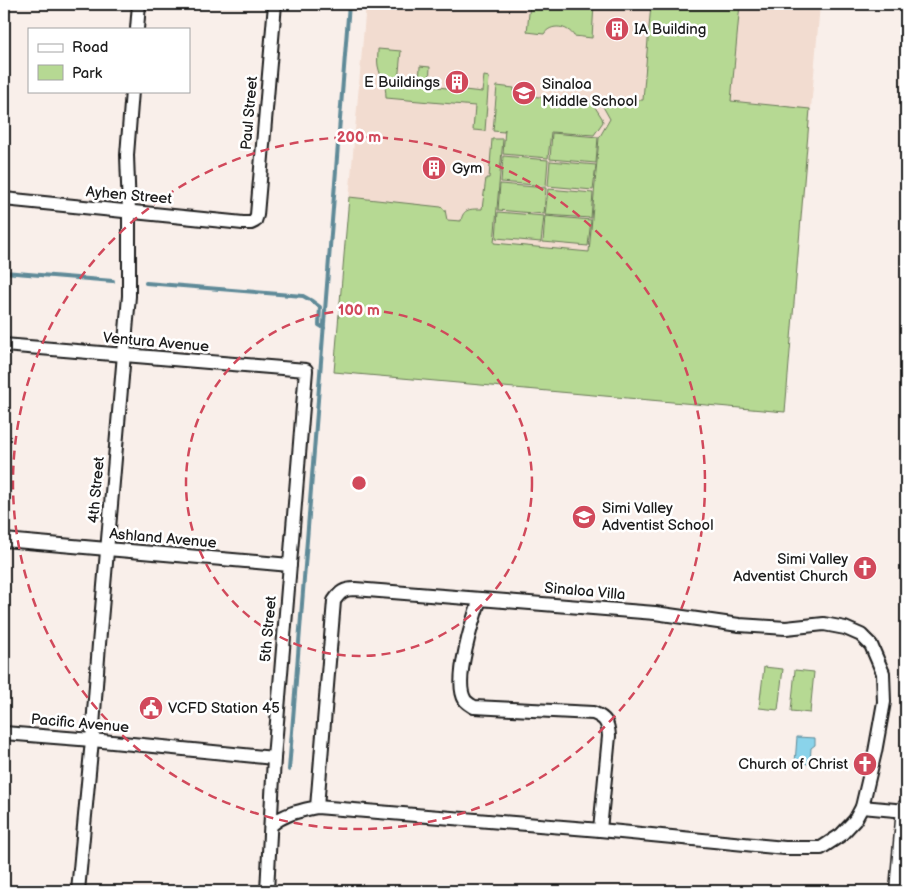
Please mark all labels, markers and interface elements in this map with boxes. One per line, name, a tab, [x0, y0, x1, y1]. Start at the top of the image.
building icon: IA Building	[604, 16, 630, 42]
place label: IA Building	[634, 20, 706, 39]
legend	[28, 28, 190, 92]
text: Road	[72, 38, 108, 57]
text: Park	[72, 64, 103, 83]
building icon: E Buildings	[444, 69, 470, 95]
place label: E Buildings	[364, 73, 441, 92]
street label: Paul Street	[237, 75, 262, 151]
place label: Sinaloa Middle School	[542, 75, 637, 111]
school or university icon: Sinaloa Middle School	[511, 80, 537, 106]
text: 200 m	[337, 128, 381, 147]
building icon: Gym	[421, 155, 447, 181]
place label: Gym	[452, 159, 482, 178]
street label: Ayhen Street	[85, 182, 173, 209]
text: 100 m	[338, 301, 380, 320]
street label: Ventura Avenue	[102, 328, 210, 357]
street label: 4th Street	[84, 455, 109, 524]
centre of rings	[350, 474, 368, 492]
place label: Simi Valley Adventist School	[602, 499, 713, 535]
school or university icon: Simi Valley Adventist School	[571, 504, 597, 530]
street label: Ashland Avenue	[109, 524, 217, 553]
place label: Simi Valley Adventist Church	[733, 550, 848, 586]
church icon: Simi Valley Adventist Church	[852, 555, 878, 581]
street label: Sinaloa Villa	[544, 578, 626, 605]
street label: 5th Street	[256, 595, 281, 663]
public building icon: VCFD Station 45	[138, 695, 164, 721]
place label: VCFD Station 45	[168, 699, 280, 718]
street label: Pacific Avenue	[30, 710, 130, 737]
church icon: Church of Christ	[852, 751, 878, 777]
place label: Church of Christ	[738, 755, 848, 774]

